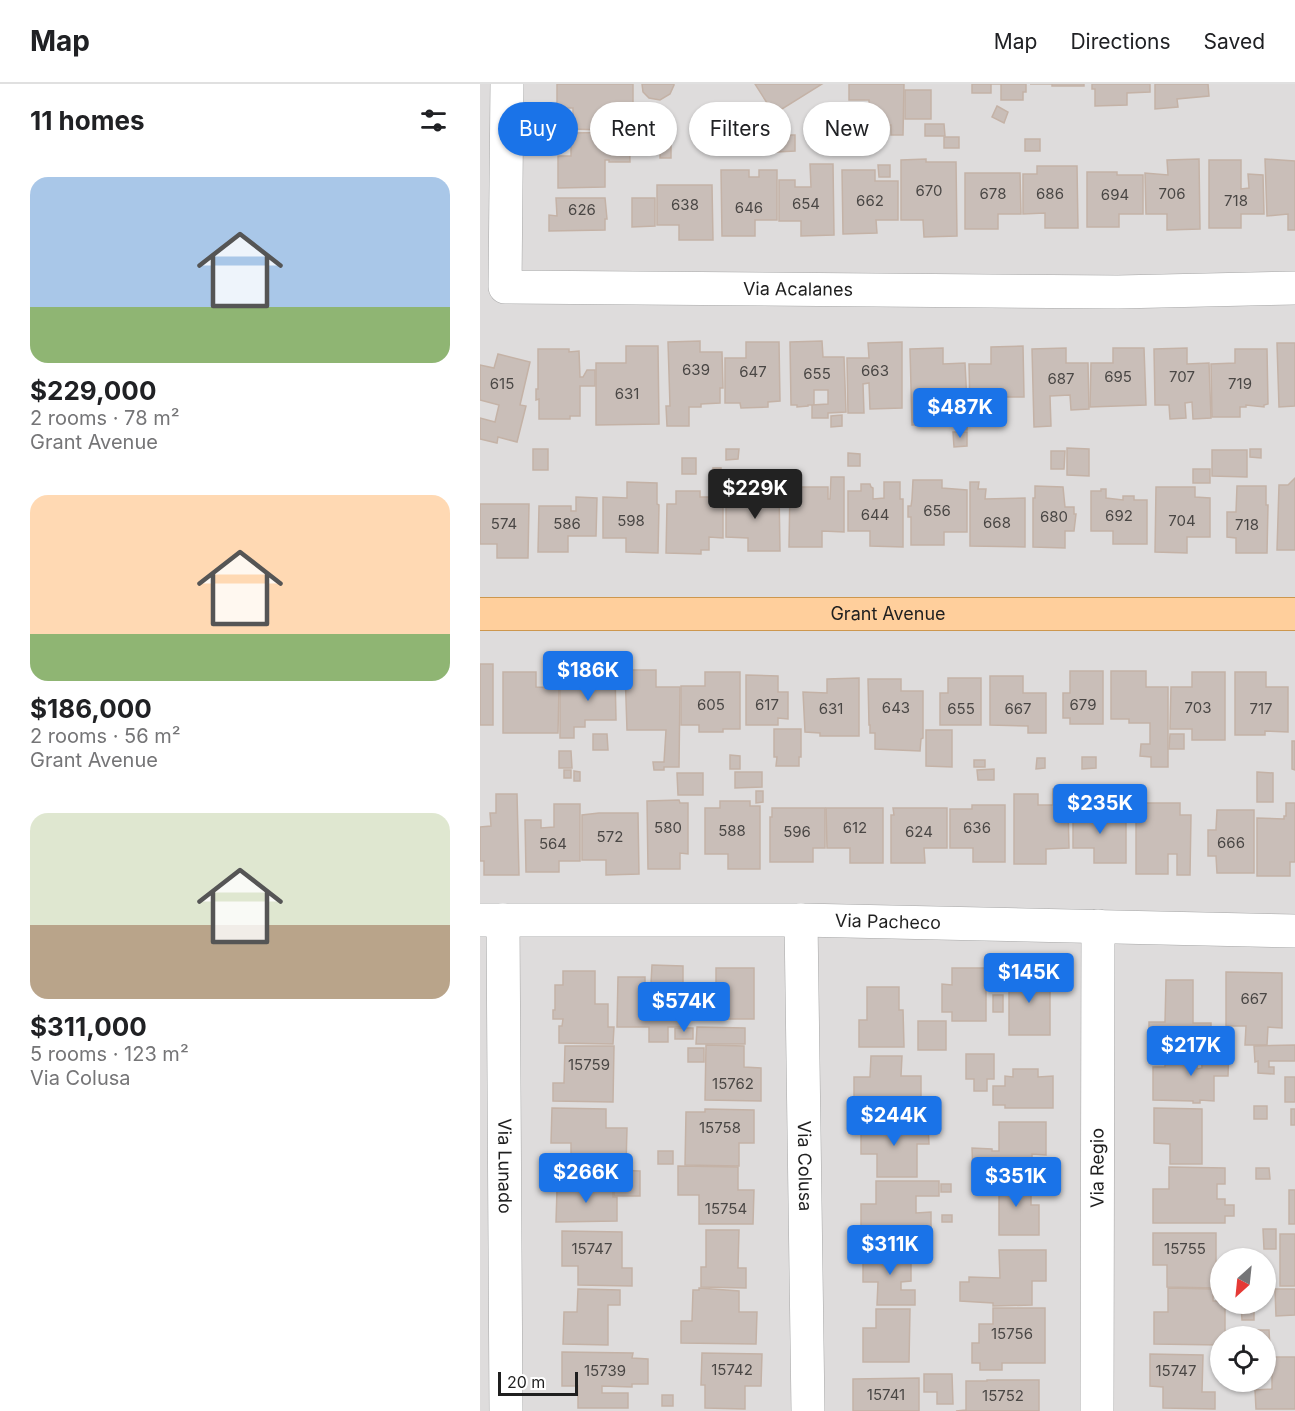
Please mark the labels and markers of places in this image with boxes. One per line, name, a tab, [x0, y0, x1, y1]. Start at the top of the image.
pin: $487K	[918, 388, 1002, 439]
pin: $229K	[713, 469, 797, 520]
pin: $186K	[546, 651, 630, 702]
pin: $235K	[1058, 784, 1142, 835]
pin: $145K	[987, 953, 1071, 1004]
pin: $574K	[642, 982, 726, 1033]
pin: $217K	[1149, 1026, 1233, 1077]
pin: $244K	[852, 1096, 936, 1147]
pin: $266K	[544, 1153, 628, 1204]
pin: $351K	[974, 1157, 1058, 1208]
pin: $311K	[848, 1225, 932, 1276]

